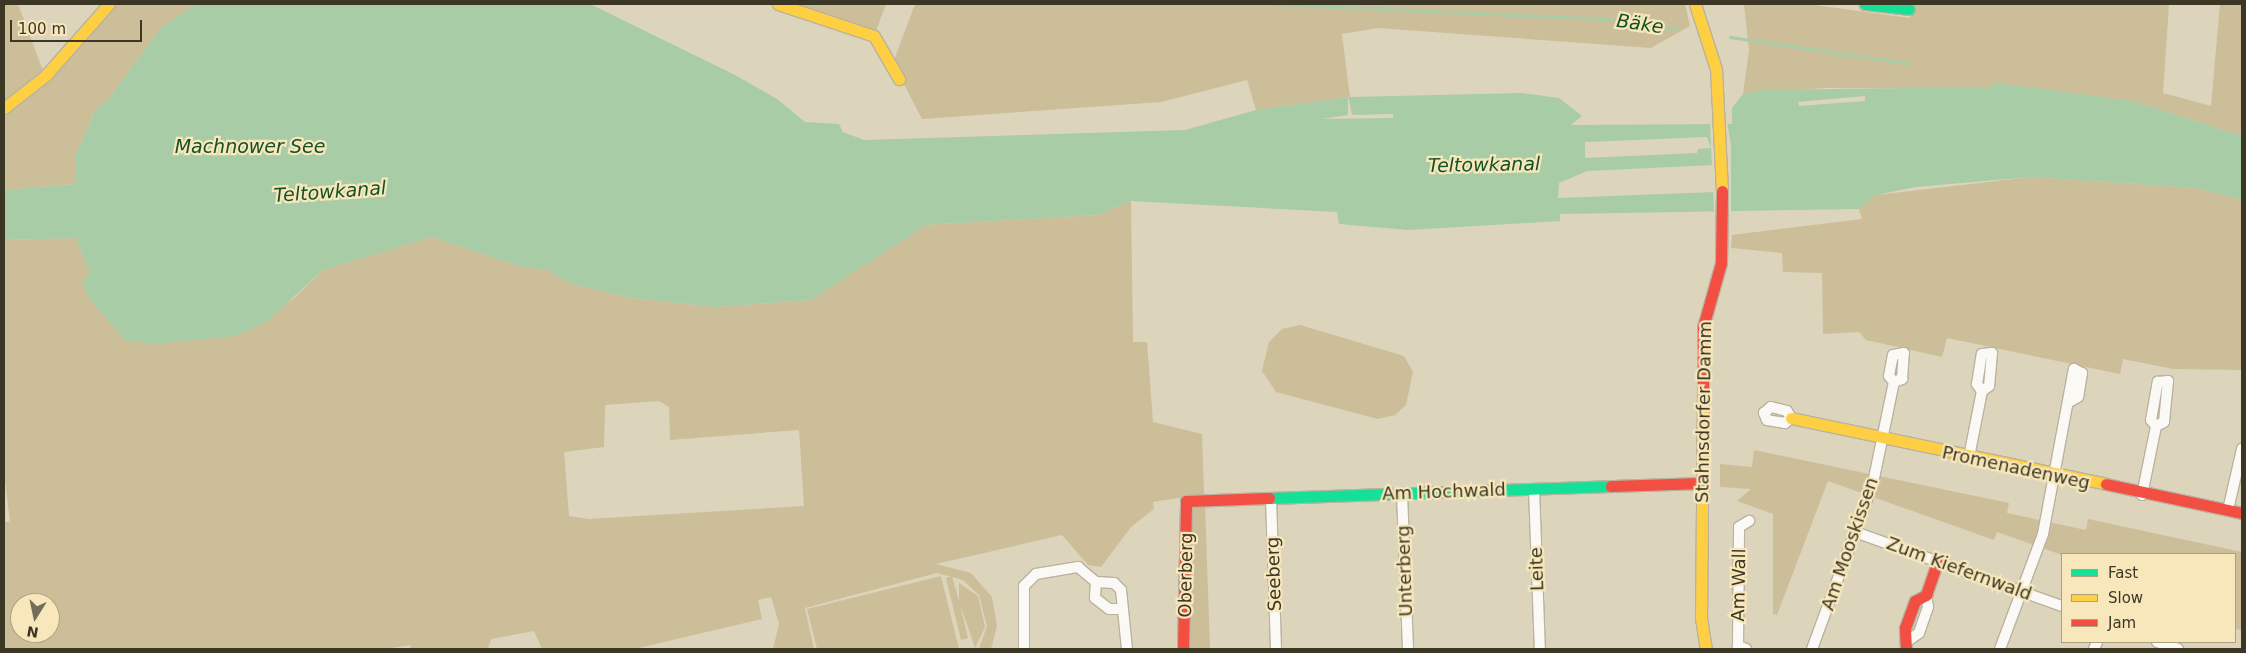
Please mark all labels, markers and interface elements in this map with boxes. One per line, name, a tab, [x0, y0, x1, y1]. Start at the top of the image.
water label: Bäke	[1615, 9, 1665, 39]
scale bar	[12, 10, 145, 42]
text: 100 m	[18, 20, 66, 38]
water label: Machnower See	[175, 136, 325, 158]
water label: Teltowkanal	[1428, 153, 1540, 177]
water label: Teltowkanal	[273, 177, 387, 207]
street label: Stahnsdorfer Damm	[1692, 321, 1716, 503]
street label: Promenadenweg	[1940, 442, 2092, 494]
street label: Am Mooskissen	[1817, 475, 1883, 613]
street label: Am Hochwald	[1382, 479, 1506, 505]
street label: Unterberg	[1393, 525, 1417, 617]
street label: Oberberg	[1174, 532, 1198, 618]
street label: Zum Kiefernwald	[1883, 533, 2035, 605]
street label: Seeberg	[1262, 536, 1286, 612]
street label: Leite	[1525, 547, 1549, 591]
street label: Am Wall	[1728, 548, 1750, 622]
legend	[2061, 553, 2236, 643]
text: Fast	[2108, 564, 2138, 582]
text: Slow	[2108, 589, 2143, 607]
north arrow	[10, 593, 60, 643]
text: Jam	[2108, 614, 2136, 632]
text: N	[25, 623, 40, 641]

